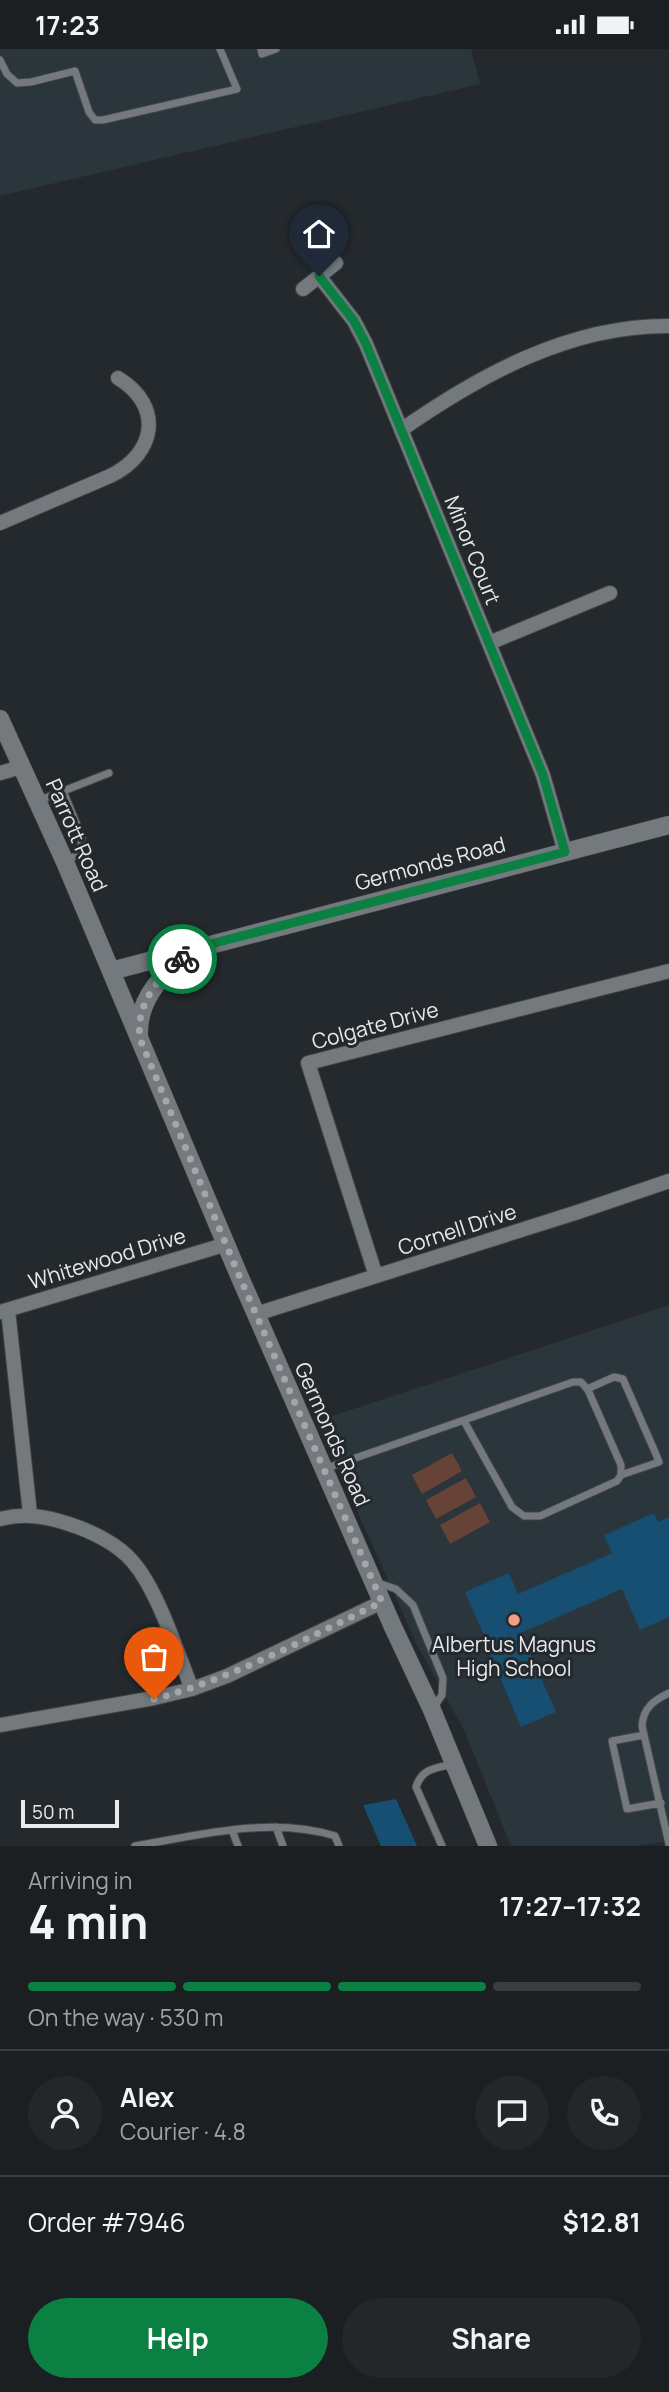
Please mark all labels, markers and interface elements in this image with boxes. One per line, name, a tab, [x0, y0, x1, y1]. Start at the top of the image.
text: 17:23	[35, 7, 100, 43]
pin	[289, 204, 349, 276]
icon: home	[300, 215, 338, 253]
street label: Minor Court	[438, 491, 508, 609]
street label: Parrott Road	[40, 774, 114, 896]
street label: Germonds Road	[352, 829, 508, 897]
courier	[147, 924, 217, 994]
icon: bike	[163, 940, 201, 978]
street label: Colgate Drive	[309, 995, 441, 1055]
street label: Cornell Drive	[394, 1197, 520, 1261]
street label: Whitewood Drive	[25, 1221, 189, 1295]
street label: Germonds Road	[289, 1358, 377, 1510]
marker: Albertus Magnus High School	[506, 1612, 522, 1628]
pin	[124, 1627, 184, 1699]
place label: Albertus Magnus High School	[432, 1630, 596, 1682]
icon: bag	[135, 1638, 173, 1676]
scale bar	[21, 1797, 119, 1829]
text: 50 m	[32, 1799, 74, 1825]
text: Arriving in	[28, 1864, 133, 1896]
text: 17:27–17:32	[499, 1888, 641, 1924]
text: 4 min	[28, 1890, 148, 1953]
text: On the way · 530 m	[28, 2001, 224, 2033]
button: person	[28, 2076, 102, 2150]
button: chat	[475, 2076, 549, 2150]
button: phone	[567, 2076, 641, 2150]
text: Alex	[120, 2079, 174, 2115]
text: Courier · 4.8	[120, 2115, 246, 2147]
text: Order #7946	[28, 2204, 186, 2240]
text: $12.81	[563, 2204, 641, 2240]
button: Help	[28, 2298, 328, 2378]
button: Share	[342, 2298, 641, 2378]

